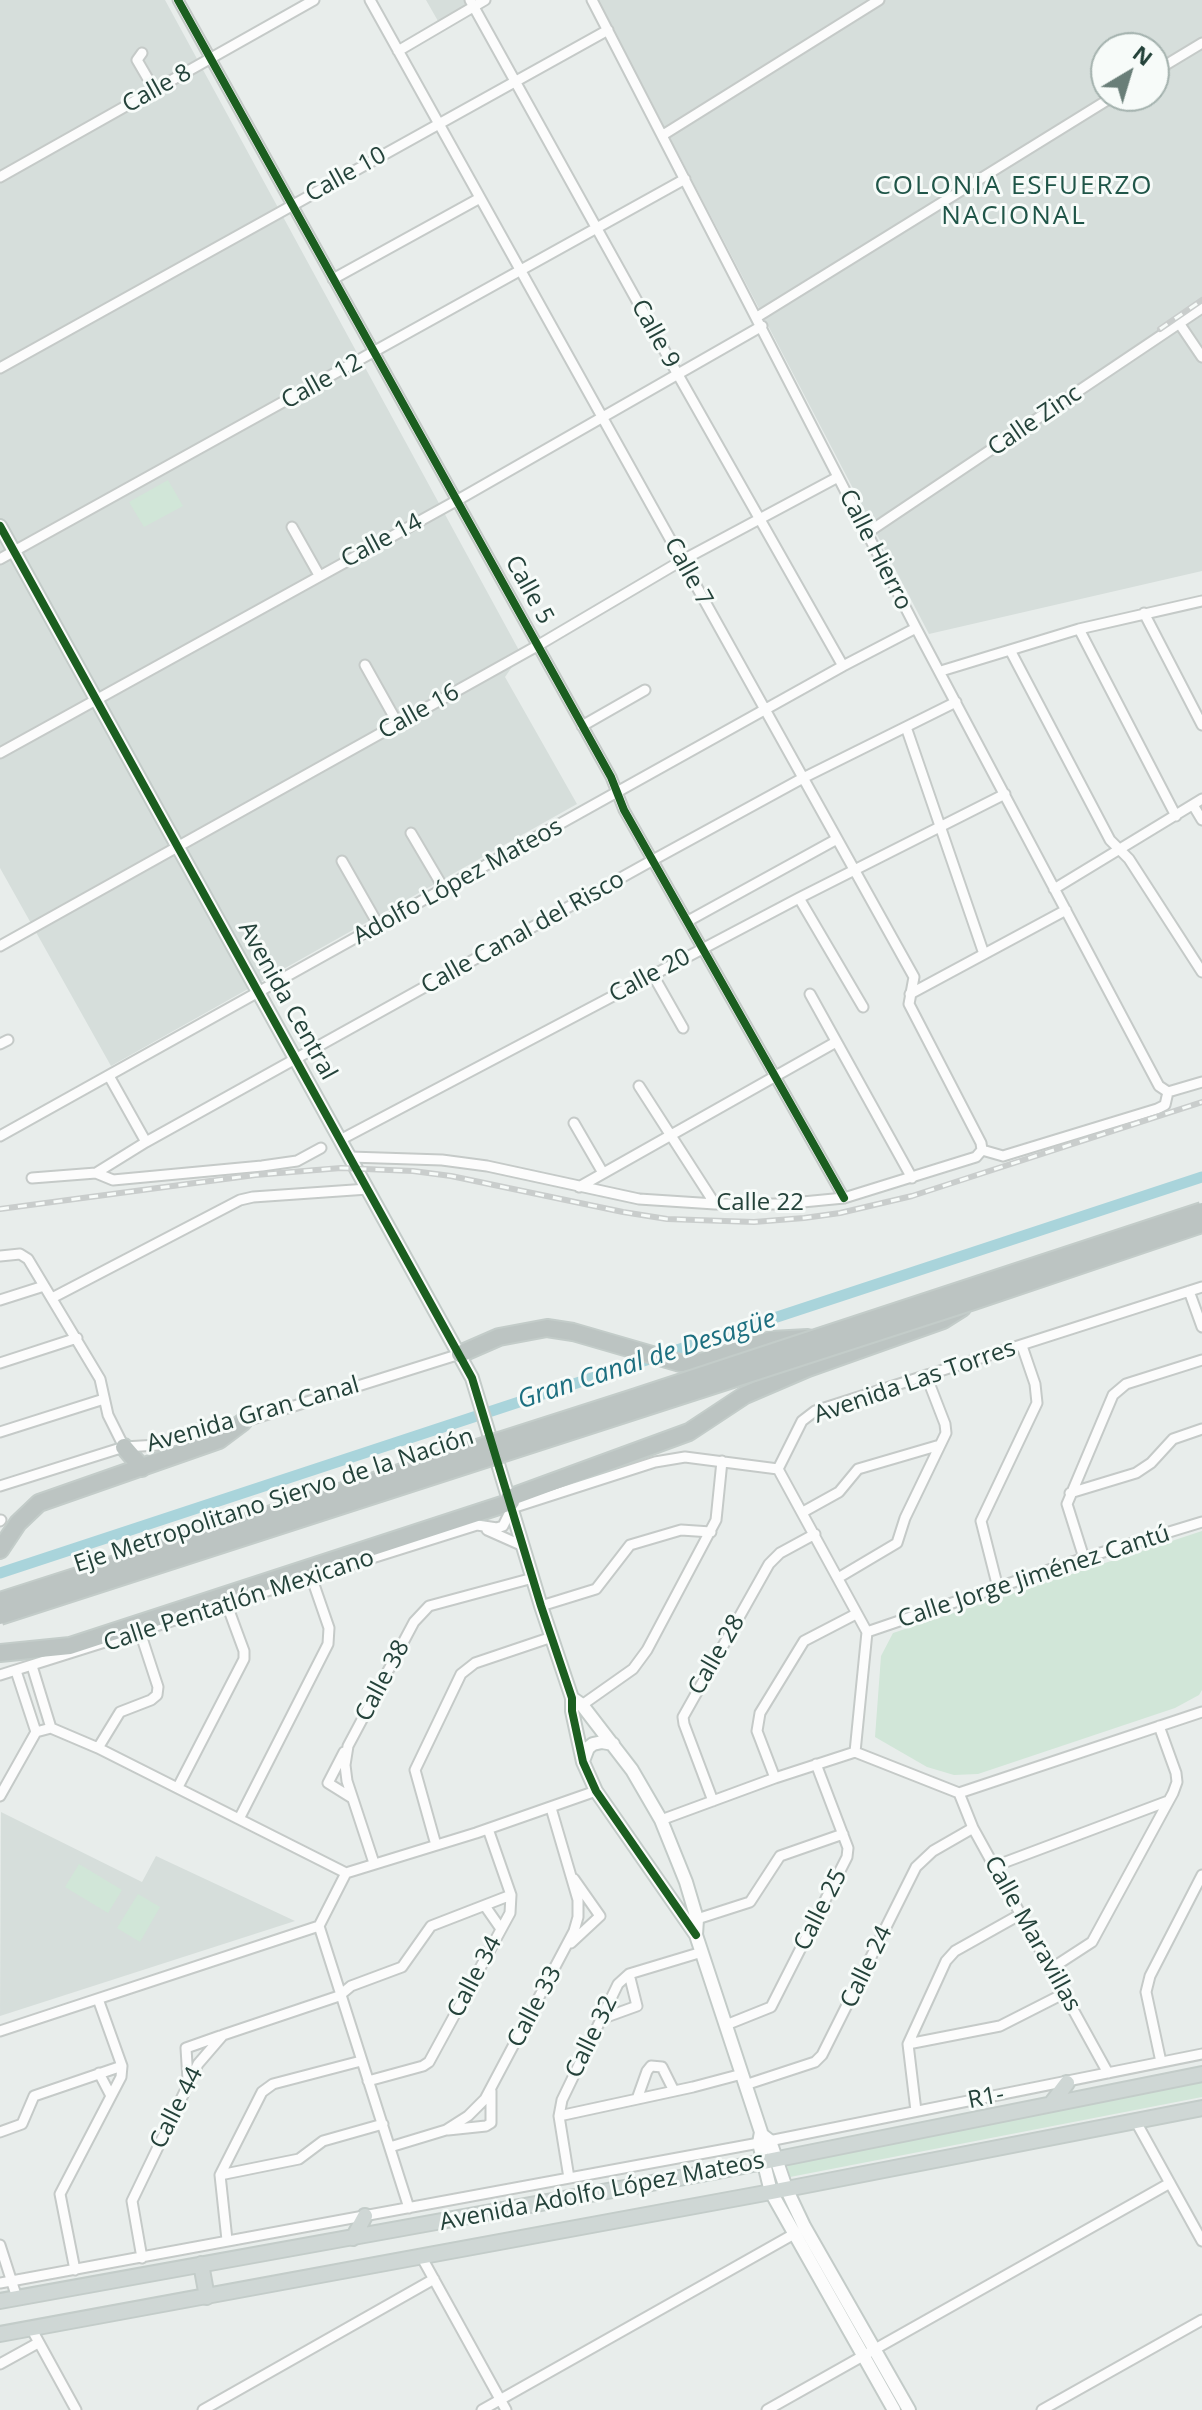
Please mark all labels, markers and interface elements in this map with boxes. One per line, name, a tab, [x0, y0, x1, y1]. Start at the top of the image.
north arrow	[1090, 32, 1170, 112]
text: N	[1127, 37, 1160, 72]
street label: Calle 8	[118, 58, 196, 120]
street label: Calle 10	[301, 141, 391, 209]
district label: COLONIA ESFUERZO NACIONAL	[874, 171, 1154, 232]
street label: Calle 9	[624, 295, 686, 373]
street label: Calle 12	[277, 348, 367, 416]
street label: Calle Zinc	[983, 379, 1087, 463]
street label: Calle Hierro	[832, 485, 918, 615]
street label: Calle 14	[337, 508, 427, 574]
street label: Calle 7	[657, 533, 719, 611]
street label: Calle 5	[498, 551, 560, 629]
street label: Calle 16	[374, 678, 464, 746]
street label: Adolfo López Mateos	[348, 813, 568, 951]
street label: Calle Canal del Risco	[416, 865, 630, 1001]
street label: Avenida Central	[232, 917, 342, 1085]
street label: Calle 20	[605, 943, 695, 1009]
street label: Calle 22	[716, 1189, 804, 1217]
water label: Gran Canal de Desagüe	[514, 1303, 780, 1417]
street label: Avenida Las Torres	[810, 1334, 1020, 1430]
street label: Avenida Gran Canal	[143, 1371, 363, 1459]
street label: Eje Metropolitano Siervo de la Nación	[70, 1423, 478, 1579]
street label: Calle Jorge Jiménez Cantú	[894, 1519, 1174, 1635]
street label: Calle Pentatlón Mexicano	[100, 1544, 378, 1658]
street label: Calle 28	[683, 1610, 751, 1700]
street label: Calle 38	[350, 1636, 416, 1726]
street label: Calle Maravillas	[977, 1851, 1087, 2017]
street label: Calle 25	[788, 1864, 854, 1956]
street label: Calle 24	[835, 1921, 899, 2013]
street label: Calle 34	[442, 1932, 508, 2022]
street label: Calle 33	[502, 1962, 568, 2052]
street label: Calle 32	[560, 1991, 624, 2083]
street label: Calle 44	[144, 2062, 210, 2154]
street label: R1-	[965, 2080, 1007, 2116]
street label: Avenida Adolfo López Mateos	[437, 2146, 767, 2238]

